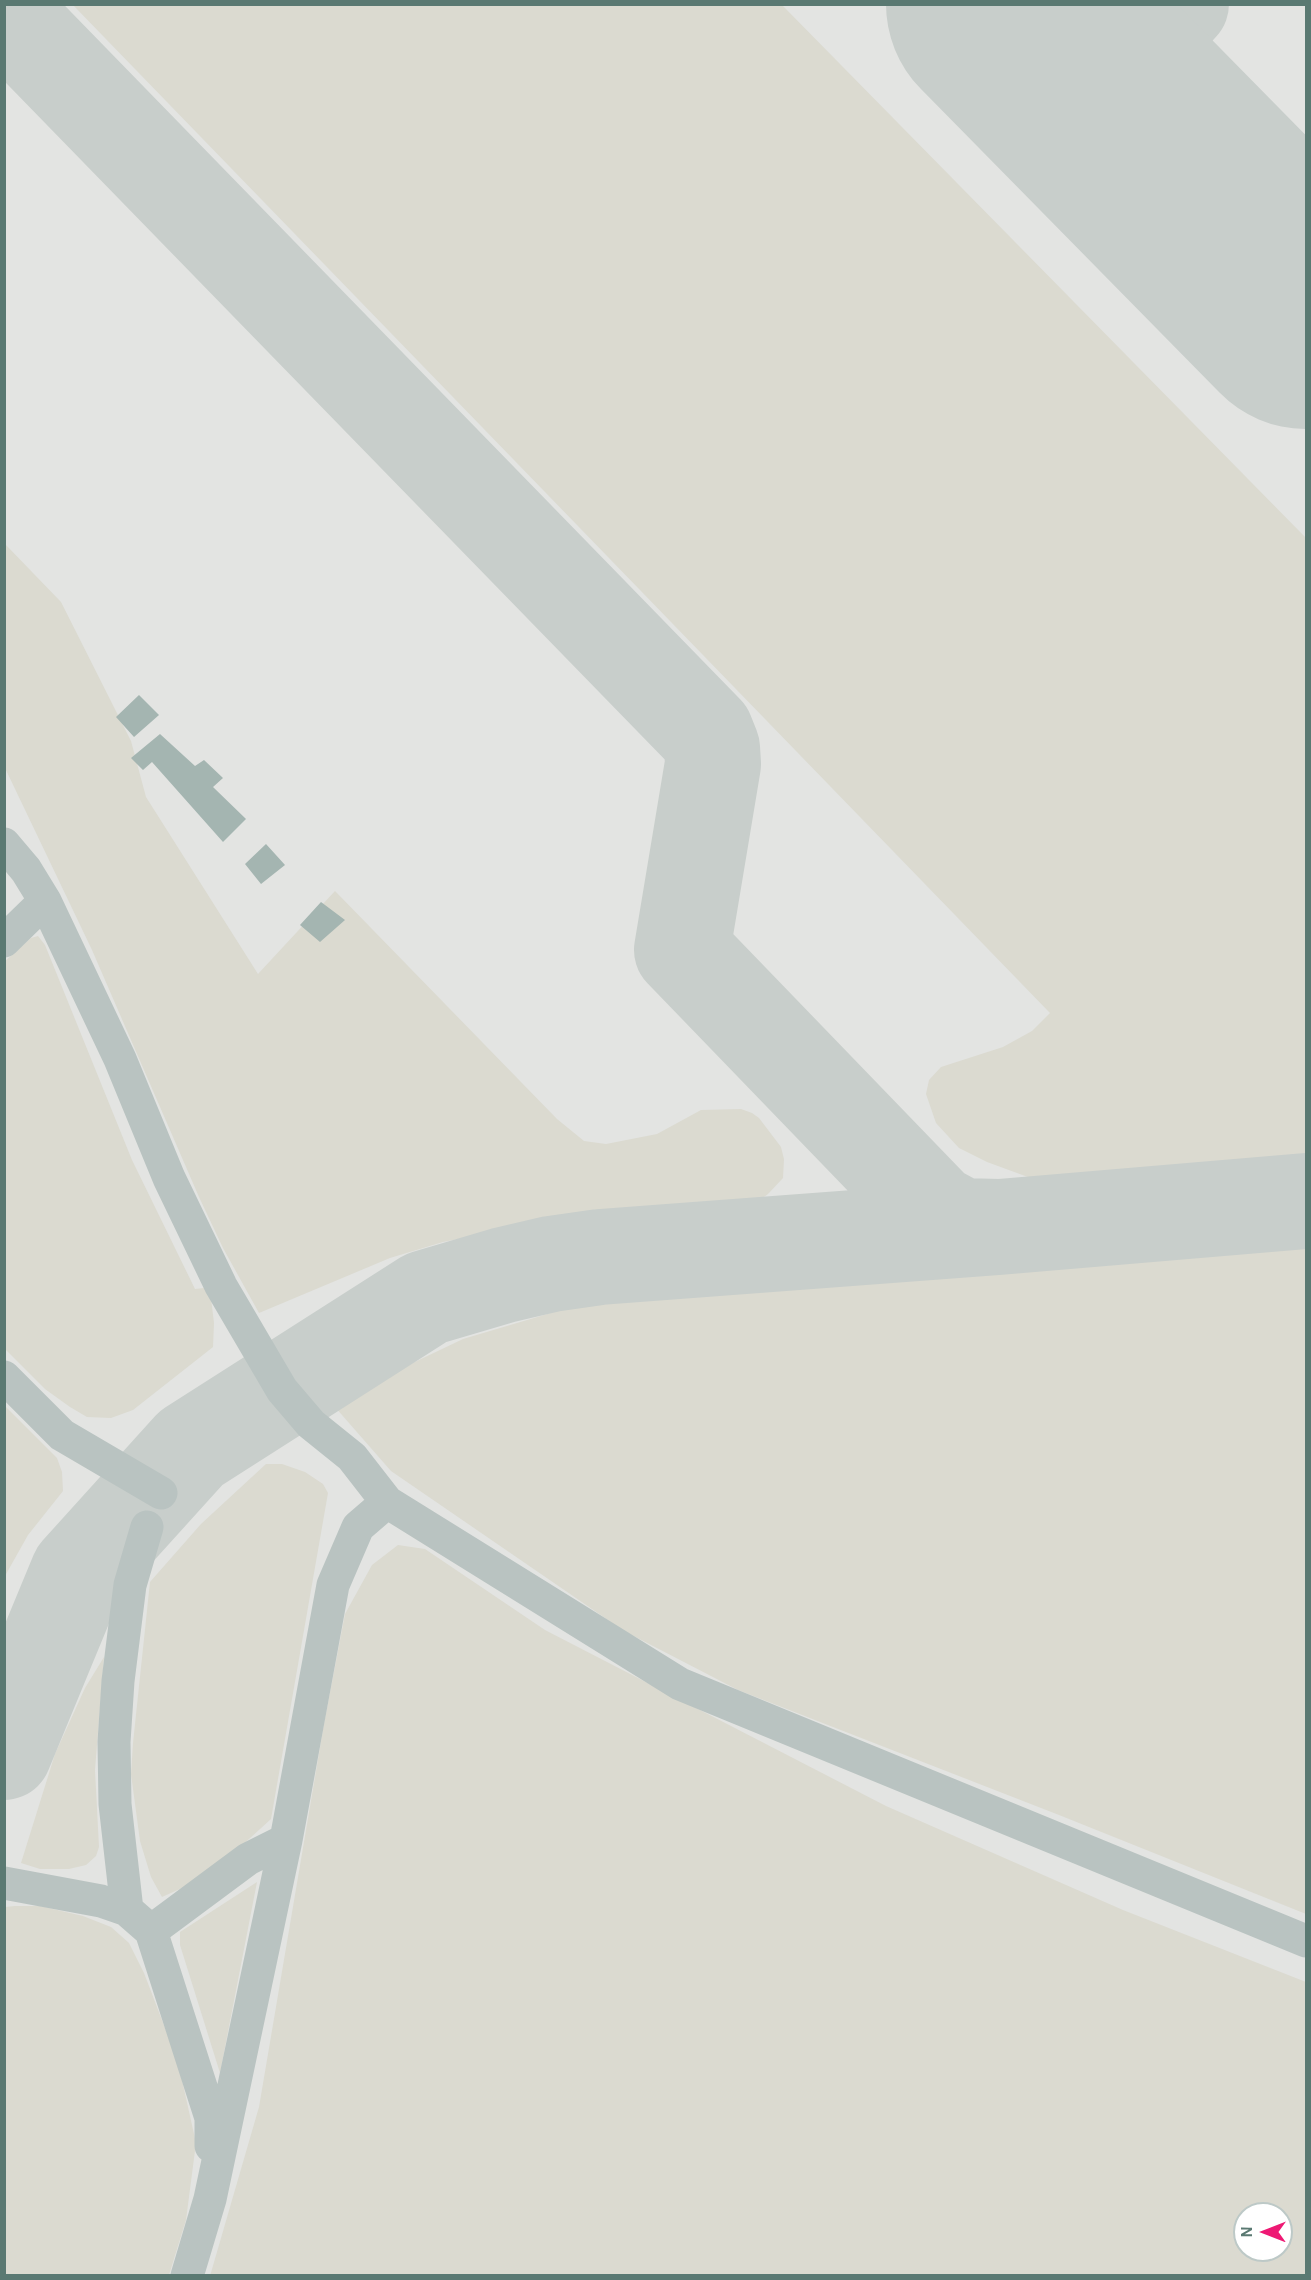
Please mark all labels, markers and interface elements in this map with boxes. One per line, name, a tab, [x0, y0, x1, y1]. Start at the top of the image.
north arrow	[1233, 2202, 1293, 2262]
text: N	[1239, 2226, 1255, 2238]

